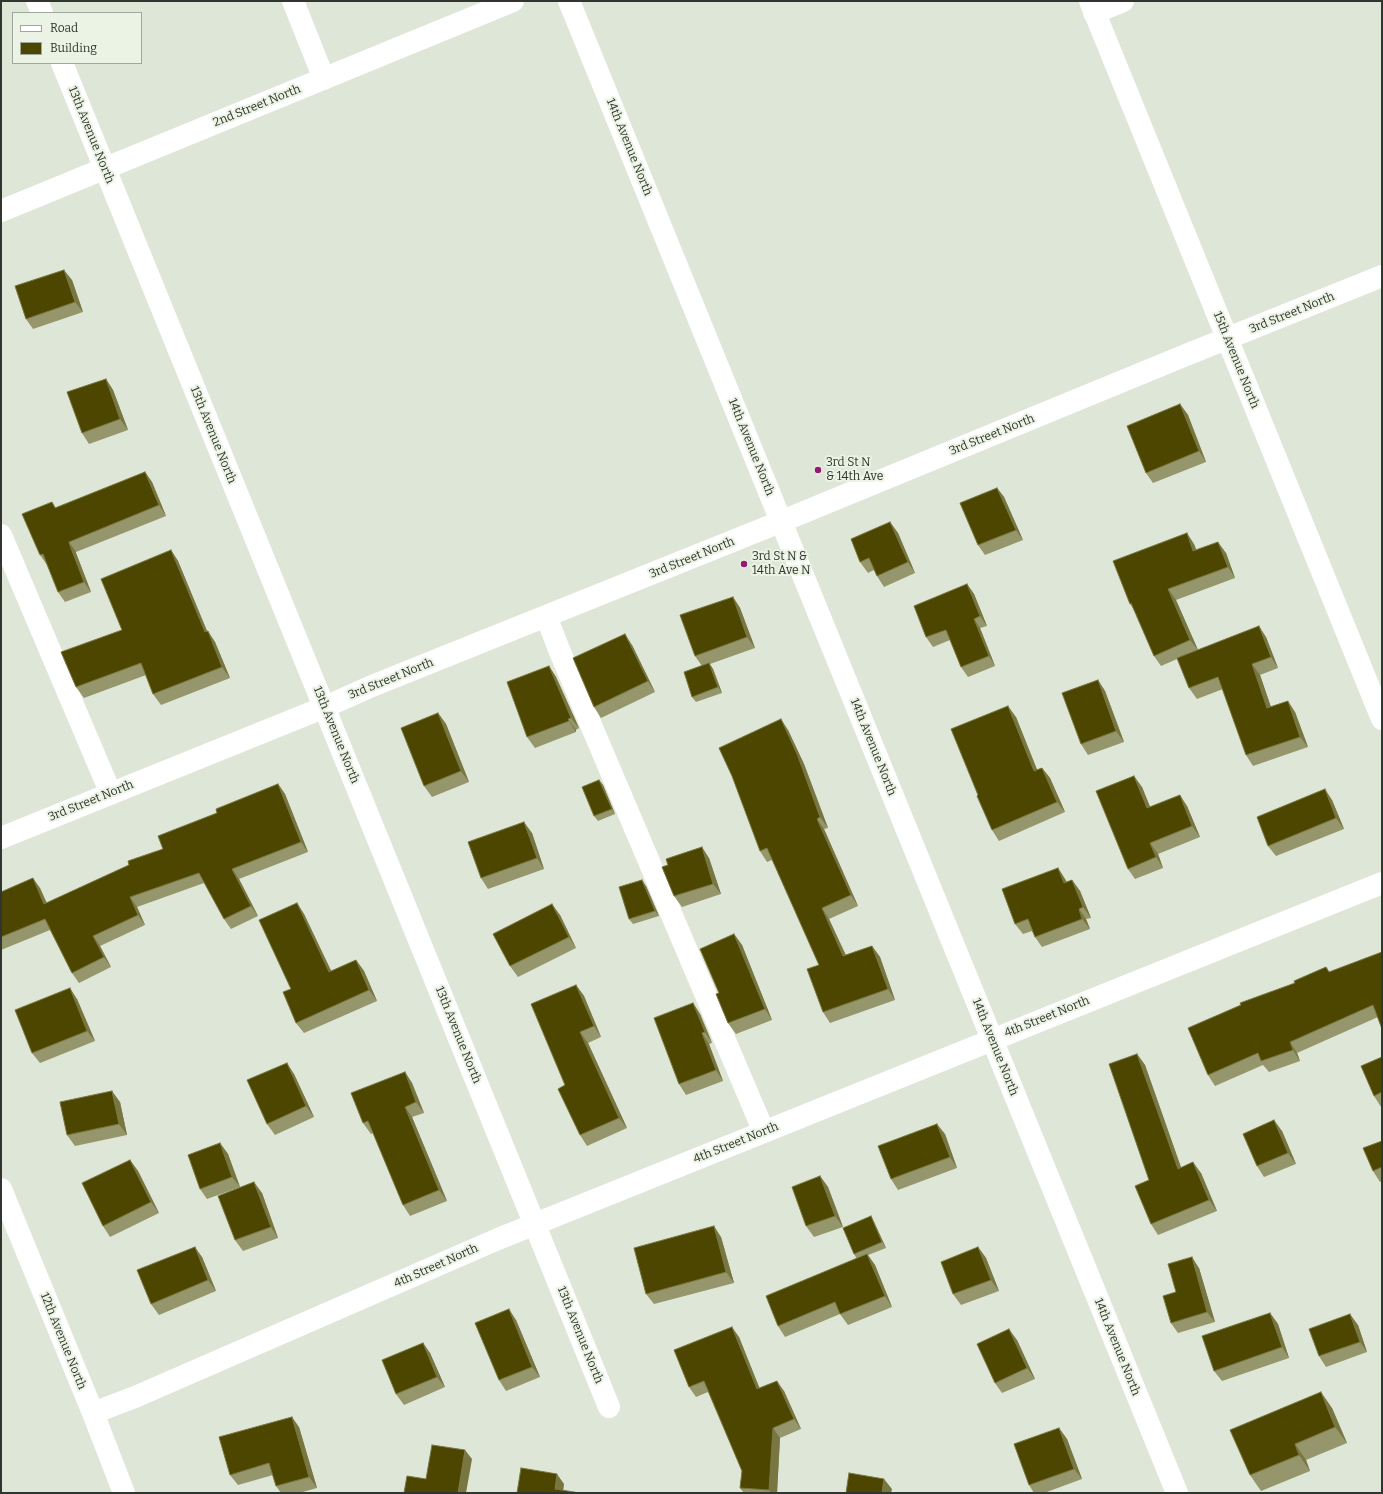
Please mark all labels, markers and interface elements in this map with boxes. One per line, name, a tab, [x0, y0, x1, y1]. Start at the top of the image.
legend	[12, 12, 142, 64]
text: Road	[50, 21, 78, 35]
text: Building	[50, 41, 97, 55]
street label: 2nd Street North	[211, 82, 303, 130]
street label: 13th Avenue North	[65, 84, 117, 186]
street label: 14th Avenue North	[603, 96, 655, 198]
street label: 3rd Street North	[1247, 289, 1337, 337]
street label: 15th Avenue North	[1210, 309, 1262, 411]
street label: 13th Avenue North	[187, 384, 239, 486]
street label: 14th Avenue North	[725, 396, 777, 498]
street label: 3rd Street North	[947, 411, 1037, 459]
place label: 3rd St N & 14th Ave	[826, 456, 883, 484]
marker: 3rd St N & 14th Ave	[813, 465, 823, 475]
street label: 3rd Street North	[647, 534, 737, 582]
place label: 3rd St N & 14th Ave N	[752, 550, 810, 578]
marker: 3rd St N & 14th Ave N	[739, 559, 749, 569]
street label: 3rd Street North	[346, 655, 436, 703]
street label: 13th Avenue North	[310, 684, 362, 786]
street label: 14th Avenue North	[847, 696, 899, 798]
street label: 3rd Street North	[46, 777, 136, 825]
street label: 13th Avenue North	[432, 984, 484, 1086]
street label: 4th Street North	[1002, 993, 1092, 1041]
street label: 14th Avenue North	[969, 996, 1021, 1098]
street label: 4th Street North	[691, 1119, 781, 1167]
street label: 4th Street North	[392, 1241, 480, 1291]
street label: 13th Avenue North	[554, 1284, 606, 1386]
street label: 12th Avenue North	[37, 1290, 89, 1392]
street label: 14th Avenue North	[1091, 1296, 1143, 1398]

